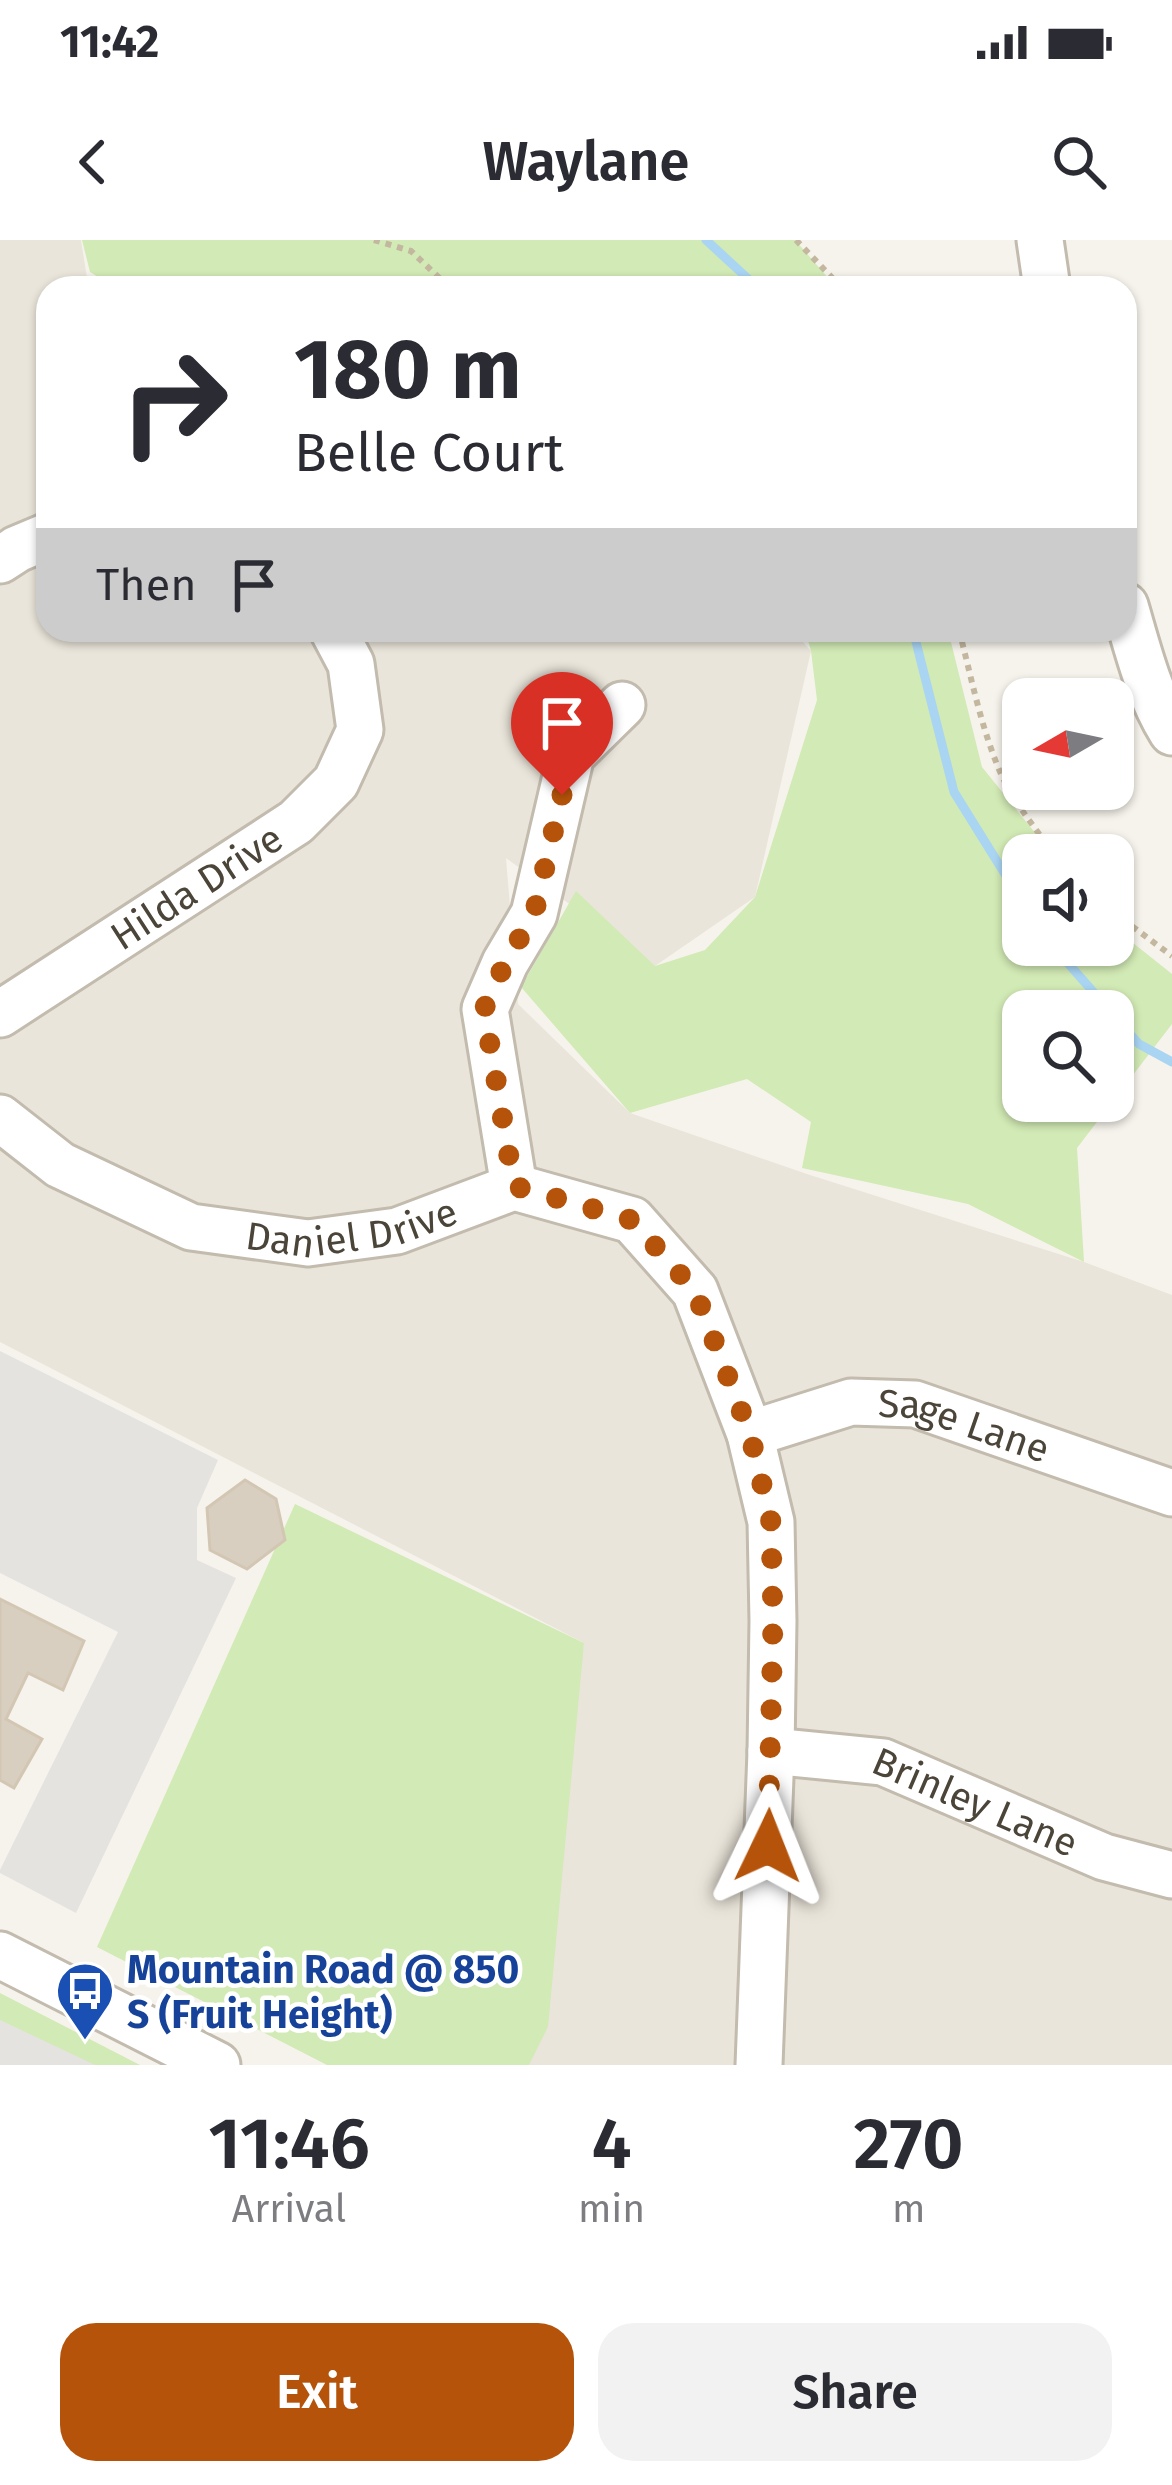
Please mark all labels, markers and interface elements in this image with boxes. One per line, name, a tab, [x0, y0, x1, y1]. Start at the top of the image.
text: 11:42	[60, 15, 159, 69]
icon: back	[60, 129, 126, 195]
icon: search	[1046, 129, 1112, 195]
text: Waylane	[483, 130, 689, 194]
text: 180 m	[294, 319, 522, 420]
icon: right	[96, 324, 252, 480]
text: Belle Court	[294, 421, 564, 485]
icon: arrive	[221, 552, 287, 618]
text: Then	[96, 558, 197, 612]
pin	[511, 672, 613, 795]
north arrow	[1002, 678, 1134, 810]
map controls	[1002, 678, 1134, 1122]
icon: arrive	[529, 690, 595, 756]
street label: Hilda Drive	[102, 815, 291, 960]
button: sound	[1002, 834, 1134, 966]
button: search	[1002, 990, 1134, 1122]
street label: Daniel Drive	[243, 1189, 464, 1268]
street label: Sage Lane	[877, 1381, 1055, 1473]
street label: Brinley Lane	[865, 1738, 1085, 1867]
position arrow	[705, 1783, 831, 1909]
place label: Mountain Road @ 850 S (Fruit Height)	[127, 1947, 519, 2038]
bus stop icon: Mountain Road @ 850 S (Fruit Height)	[54, 1960, 116, 2042]
text: 11:46	[208, 2101, 370, 2187]
text: 4	[592, 2101, 632, 2187]
text: 270	[853, 2101, 964, 2187]
text: Arrival	[232, 2186, 346, 2232]
text: min	[578, 2186, 645, 2232]
text: m	[892, 2186, 925, 2232]
button: Exit	[60, 2323, 574, 2461]
button: Share	[598, 2323, 1112, 2461]

